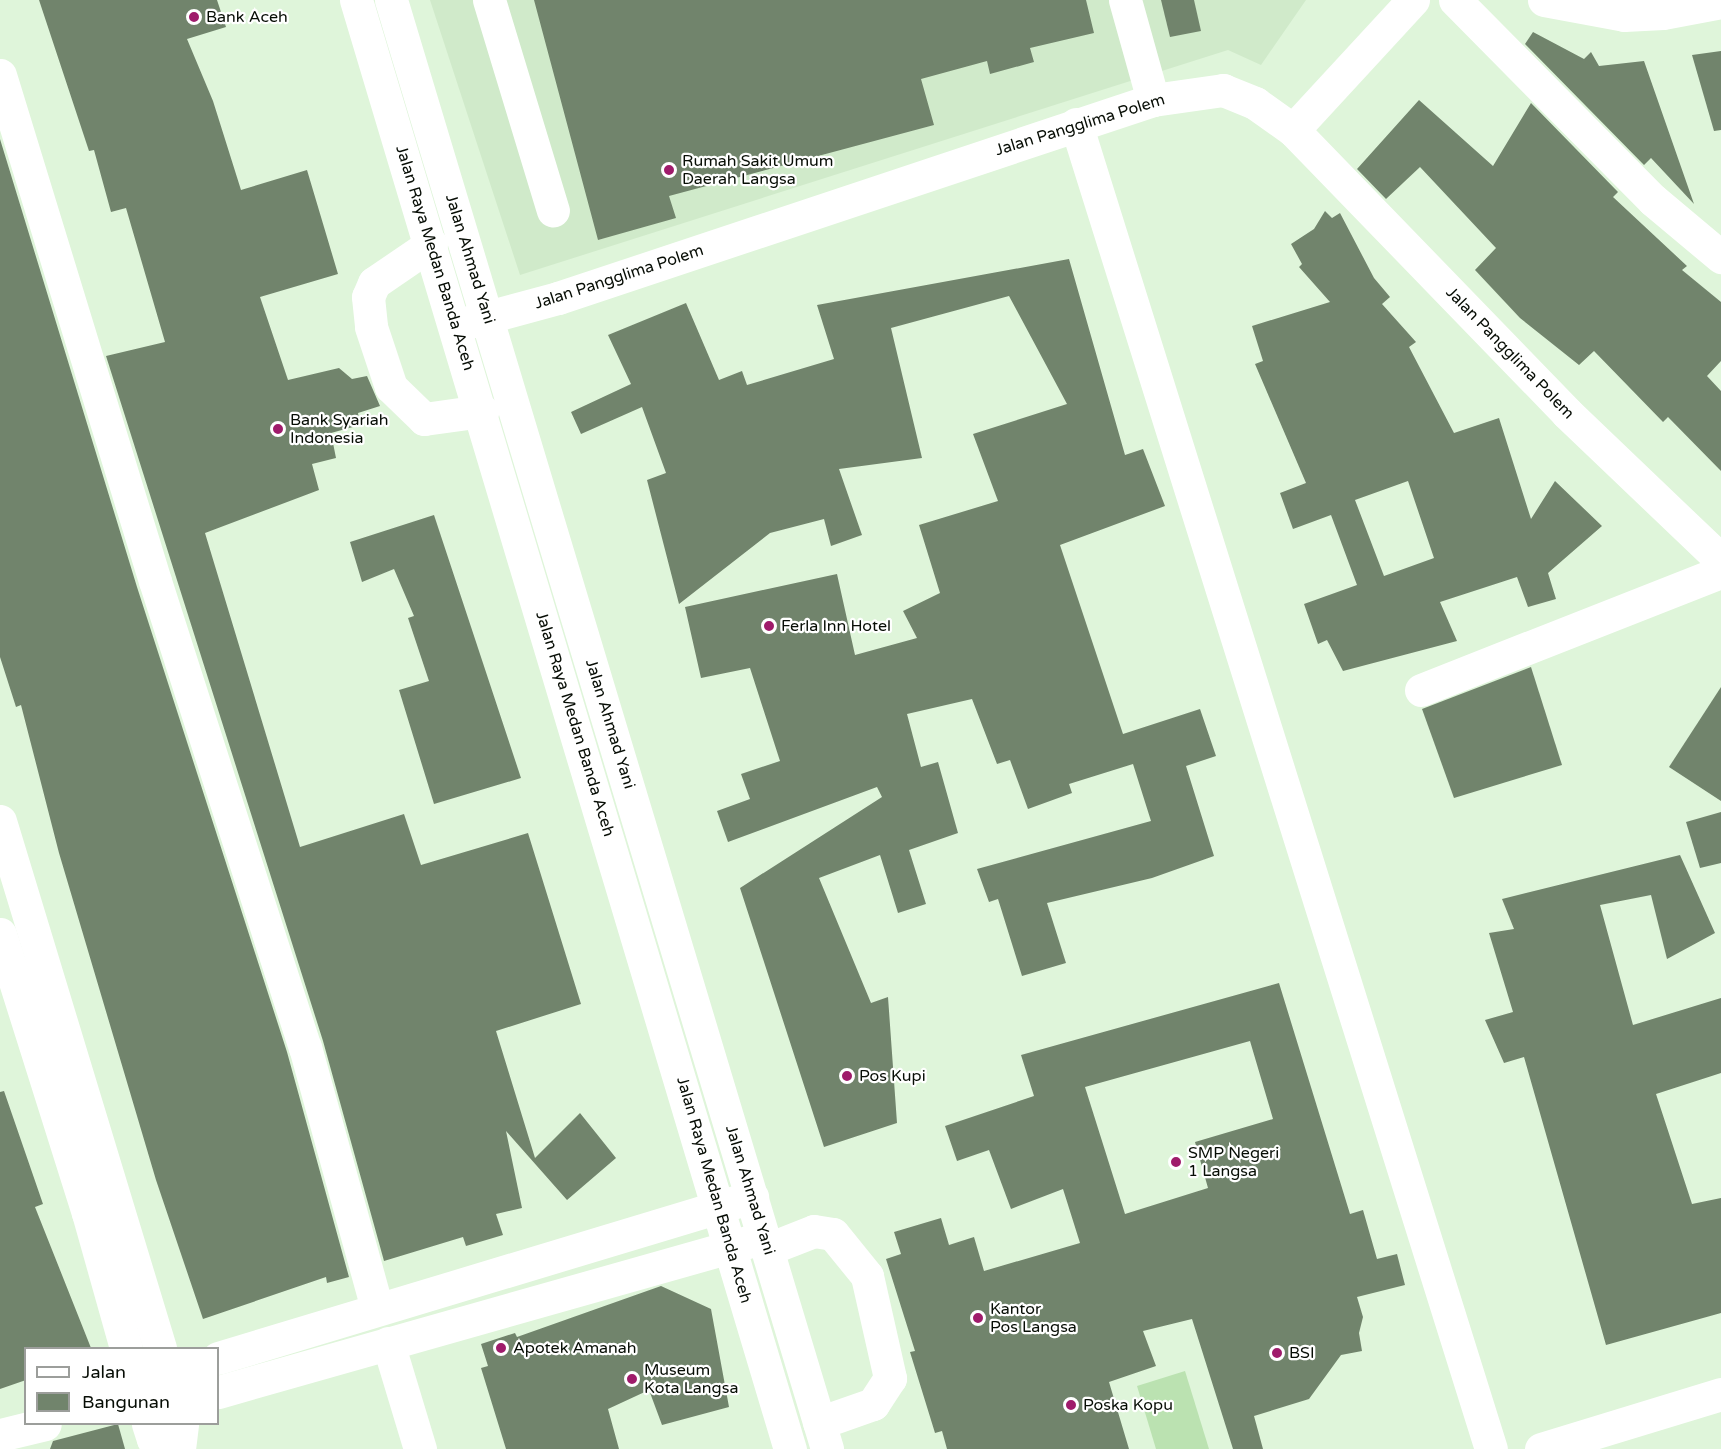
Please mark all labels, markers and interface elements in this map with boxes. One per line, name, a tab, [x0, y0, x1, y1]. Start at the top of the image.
place label: Bank Aceh	[206, 7, 288, 27]
marker: Bank Aceh	[187, 10, 201, 24]
street label: Jalan Pangglima Polem	[993, 90, 1167, 160]
street label: Jalan Raya Medan Banda Aceh	[392, 143, 478, 373]
place label: Rumah Sakit Umum Daerah Langsa	[682, 151, 833, 189]
marker: Rumah Sakit Umum Daerah Langsa	[660, 161, 678, 179]
street label: Jalan Ahmad Yani	[441, 192, 499, 326]
street label: Jalan Pangglima Polem	[532, 241, 706, 313]
street label: Jalan Pangglima Polem	[1442, 283, 1578, 423]
place label: Bank Syariah Indonesia	[290, 410, 388, 448]
marker: Bank Syariah Indonesia	[271, 422, 285, 436]
street label: Jalan Raya Medan Banda Aceh	[532, 609, 618, 839]
place label: Ferla Inn Hotel	[781, 616, 891, 636]
marker: Ferla Inn Hotel	[762, 619, 776, 633]
street label: Jalan Ahmad Yani	[581, 657, 639, 791]
place label: Pos Kupi	[859, 1066, 926, 1086]
marker: Pos Kupi	[840, 1069, 854, 1083]
street label: Jalan Raya Medan Banda Aceh	[672, 1075, 756, 1305]
street label: Jalan Ahmad Yani	[721, 1123, 779, 1257]
place label: SMP Negeri 1 Langsa	[1188, 1143, 1279, 1181]
marker: SMP Negeri 1 Langsa	[1169, 1155, 1183, 1169]
place label: Kantor Pos Langsa	[990, 1299, 1077, 1337]
marker: Kantor Pos Langsa	[971, 1311, 985, 1325]
place label: Apotek Amanah	[513, 1338, 637, 1358]
marker: Apotek Amanah	[494, 1341, 508, 1355]
place label: BSI	[1289, 1343, 1315, 1363]
marker: BSI	[1270, 1346, 1284, 1360]
legend	[24, 1347, 219, 1425]
place label: Museum Kota Langsa	[644, 1360, 738, 1398]
text: Jalan	[82, 1361, 126, 1383]
marker: Museum Kota Langsa	[625, 1372, 639, 1386]
text: Bangunan	[82, 1391, 170, 1413]
place label: Poska Kopu	[1083, 1395, 1173, 1415]
marker: Poska Kopu	[1064, 1398, 1078, 1412]

